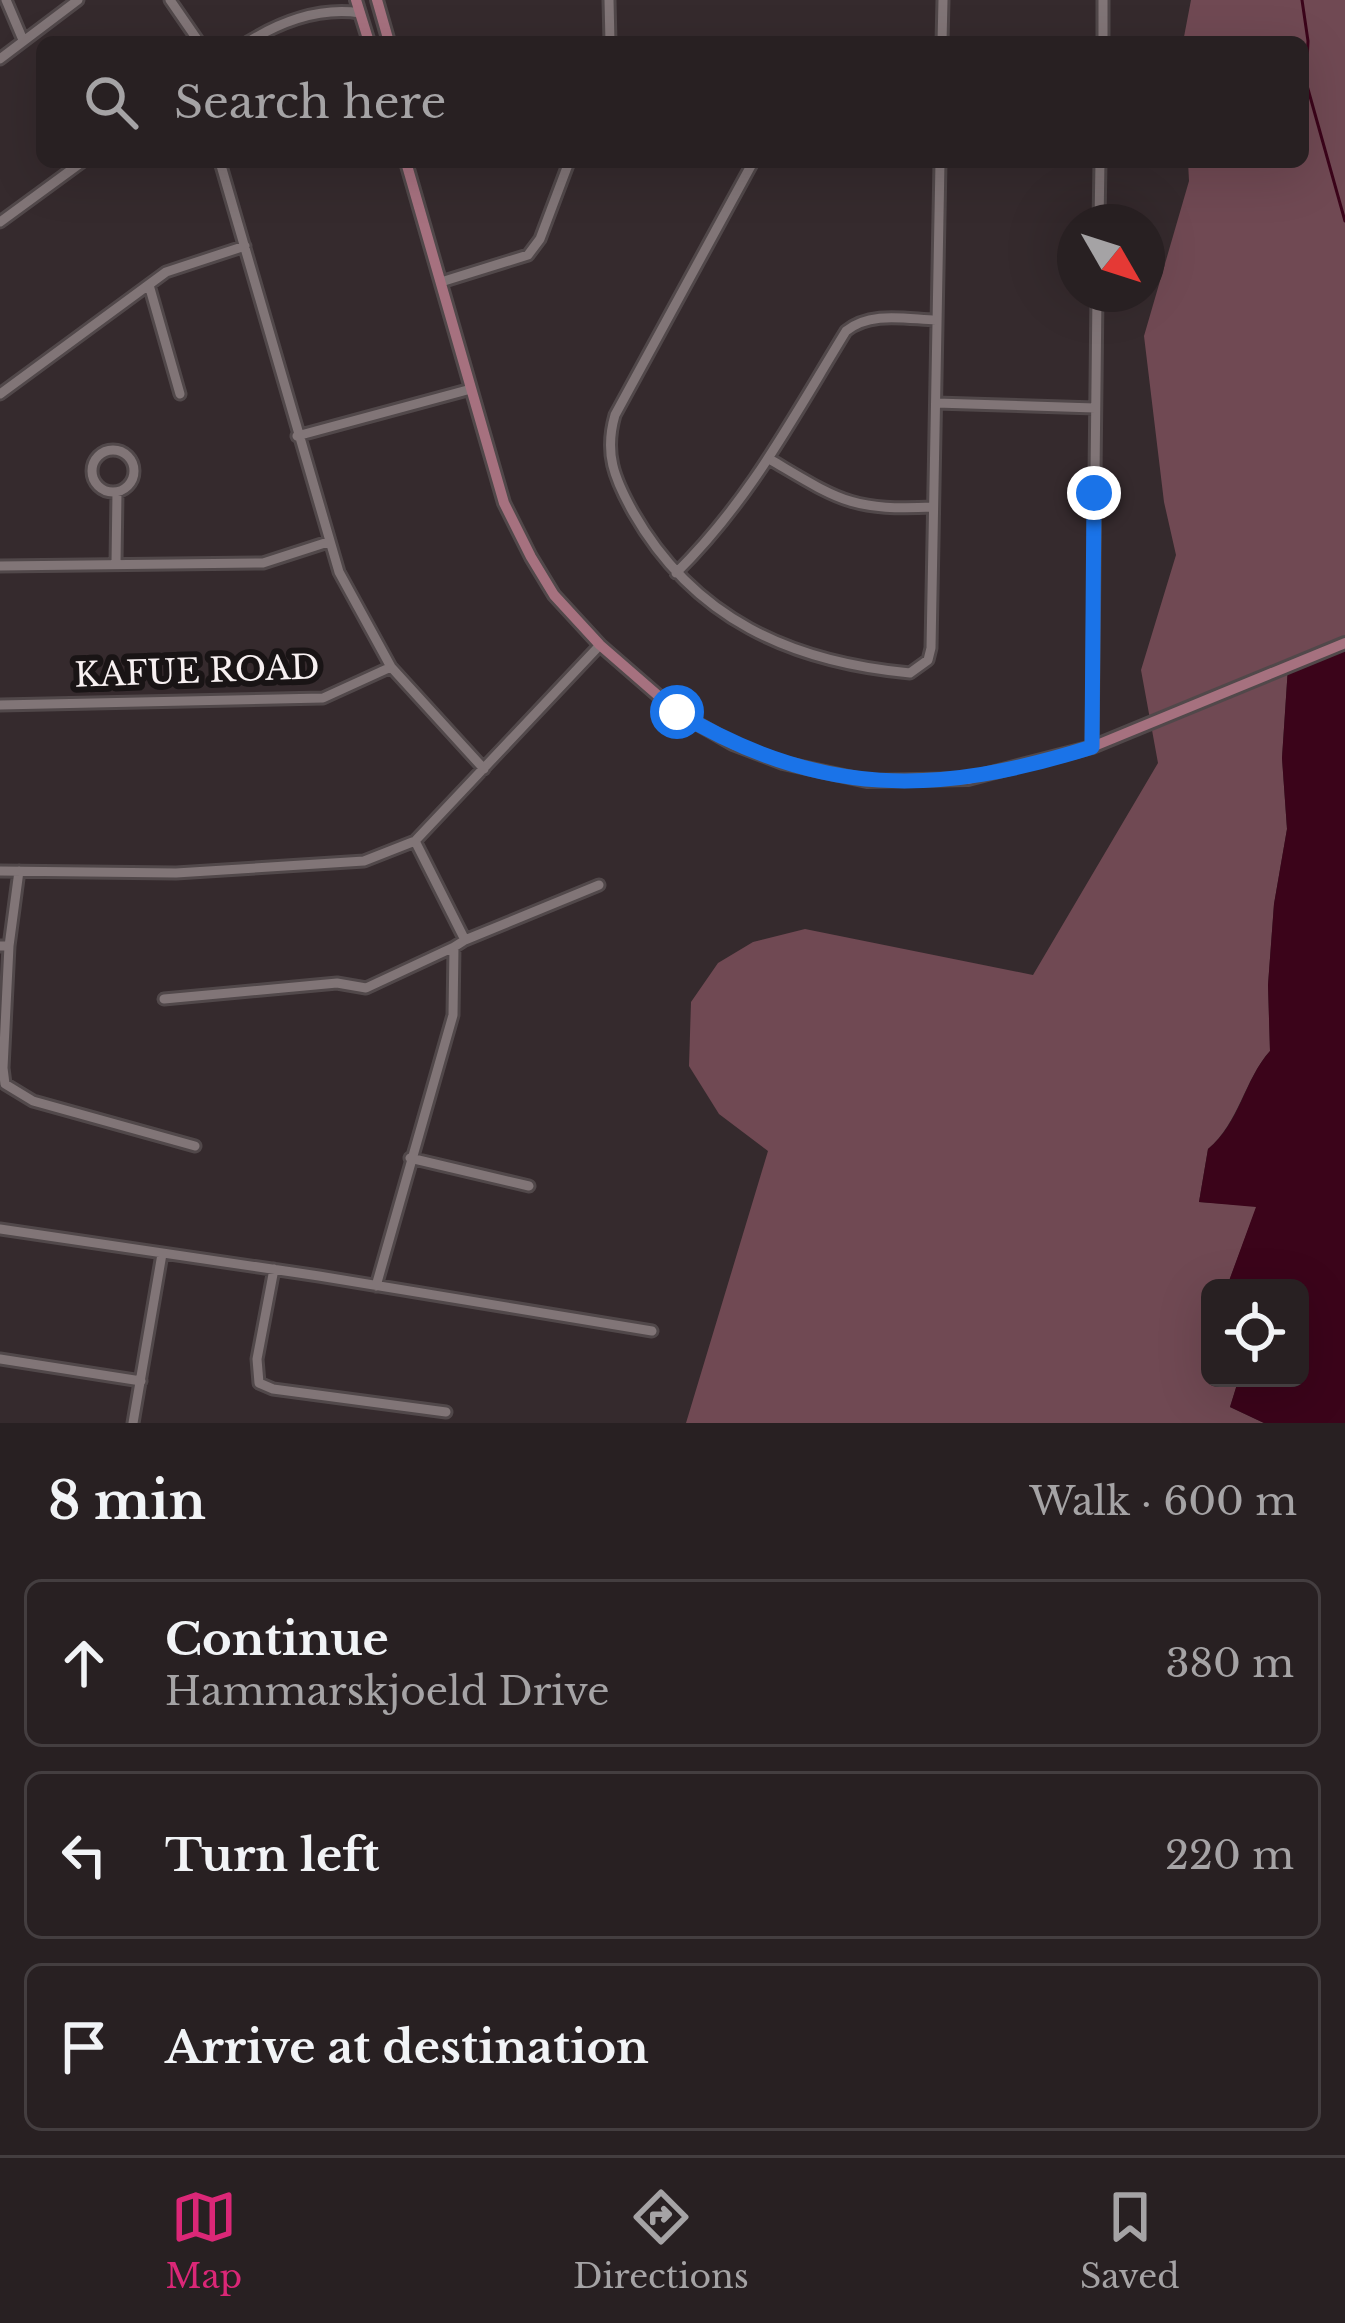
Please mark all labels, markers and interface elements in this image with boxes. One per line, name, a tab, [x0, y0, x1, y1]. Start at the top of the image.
search box	[36, 36, 1309, 168]
icon: search	[78, 69, 144, 135]
text: Search here	[174, 74, 446, 130]
north arrow	[1057, 204, 1165, 312]
route end	[1067, 466, 1121, 520]
street label: KAFUE ROAD	[74, 646, 320, 696]
route start	[650, 685, 704, 739]
map controls	[1201, 1279, 1309, 1387]
button: locate	[1201, 1279, 1309, 1387]
text: 8 min	[48, 1470, 206, 1533]
text: Walk · 600 m	[1029, 1477, 1297, 1526]
text: Continue	[165, 1611, 389, 1667]
icon: ahead	[51, 1630, 117, 1696]
text: 380 m	[1165, 1639, 1294, 1688]
text: Hammarskjoeld Drive	[165, 1667, 610, 1716]
icon: left	[51, 1822, 117, 1888]
text: Turn left	[165, 1827, 379, 1883]
text: 220 m	[1165, 1831, 1294, 1880]
icon: arrive	[51, 2014, 117, 2080]
text: Arrive at destination	[165, 2019, 649, 2075]
tab: Map	[166, 2184, 242, 2297]
tab: Directions	[573, 2184, 749, 2297]
tab: Saved	[1080, 2184, 1179, 2297]

